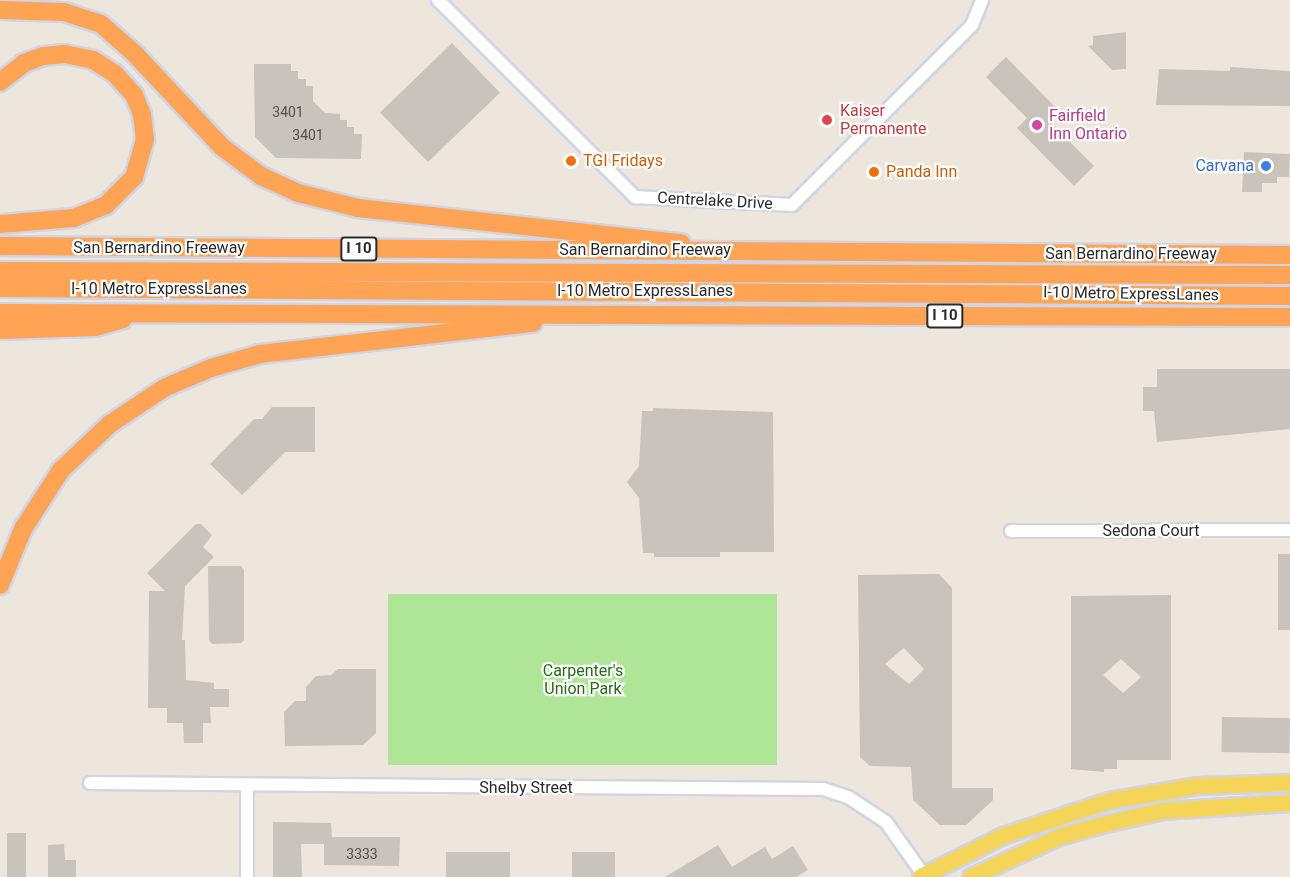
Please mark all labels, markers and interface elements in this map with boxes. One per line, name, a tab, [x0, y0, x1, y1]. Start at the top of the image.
place label: Kaiser Permanente	[840, 101, 927, 139]
house number: 3401	[272, 104, 304, 120]
place label: Fairfield Inn Ontario	[1049, 106, 1127, 144]
marker: Kaiser Permanente	[818, 111, 836, 129]
marker: Fairfield Inn Ontario	[1030, 118, 1044, 132]
house number: 3401	[292, 127, 324, 143]
place label: TGI Fridays	[583, 151, 663, 171]
marker: TGI Fridays	[564, 154, 578, 168]
place label: Carvana	[1195, 156, 1254, 176]
marker: Carvana	[1259, 159, 1273, 173]
place label: Panda Inn	[886, 162, 957, 182]
marker: Panda Inn	[867, 165, 881, 179]
street label: Centrelake Drive	[657, 188, 773, 214]
road number: I 10	[340, 237, 378, 261]
street label: San Bernardino Freeway	[73, 238, 245, 258]
street label: San Bernardino Freeway	[559, 240, 731, 260]
street label: San Bernardino Freeway	[1045, 244, 1217, 264]
street label: I-10 Metro ExpressLanes	[71, 279, 247, 299]
street label: I-10 Metro ExpressLanes	[557, 281, 733, 301]
street label: I-10 Metro ExpressLanes	[1043, 283, 1219, 305]
road number: I 10	[926, 304, 964, 328]
street label: Sedona Court	[1102, 521, 1200, 541]
park label: Carpenter's Union Park	[543, 661, 623, 699]
street label: Shelby Street	[479, 778, 573, 798]
house number: 3333	[346, 846, 378, 862]

